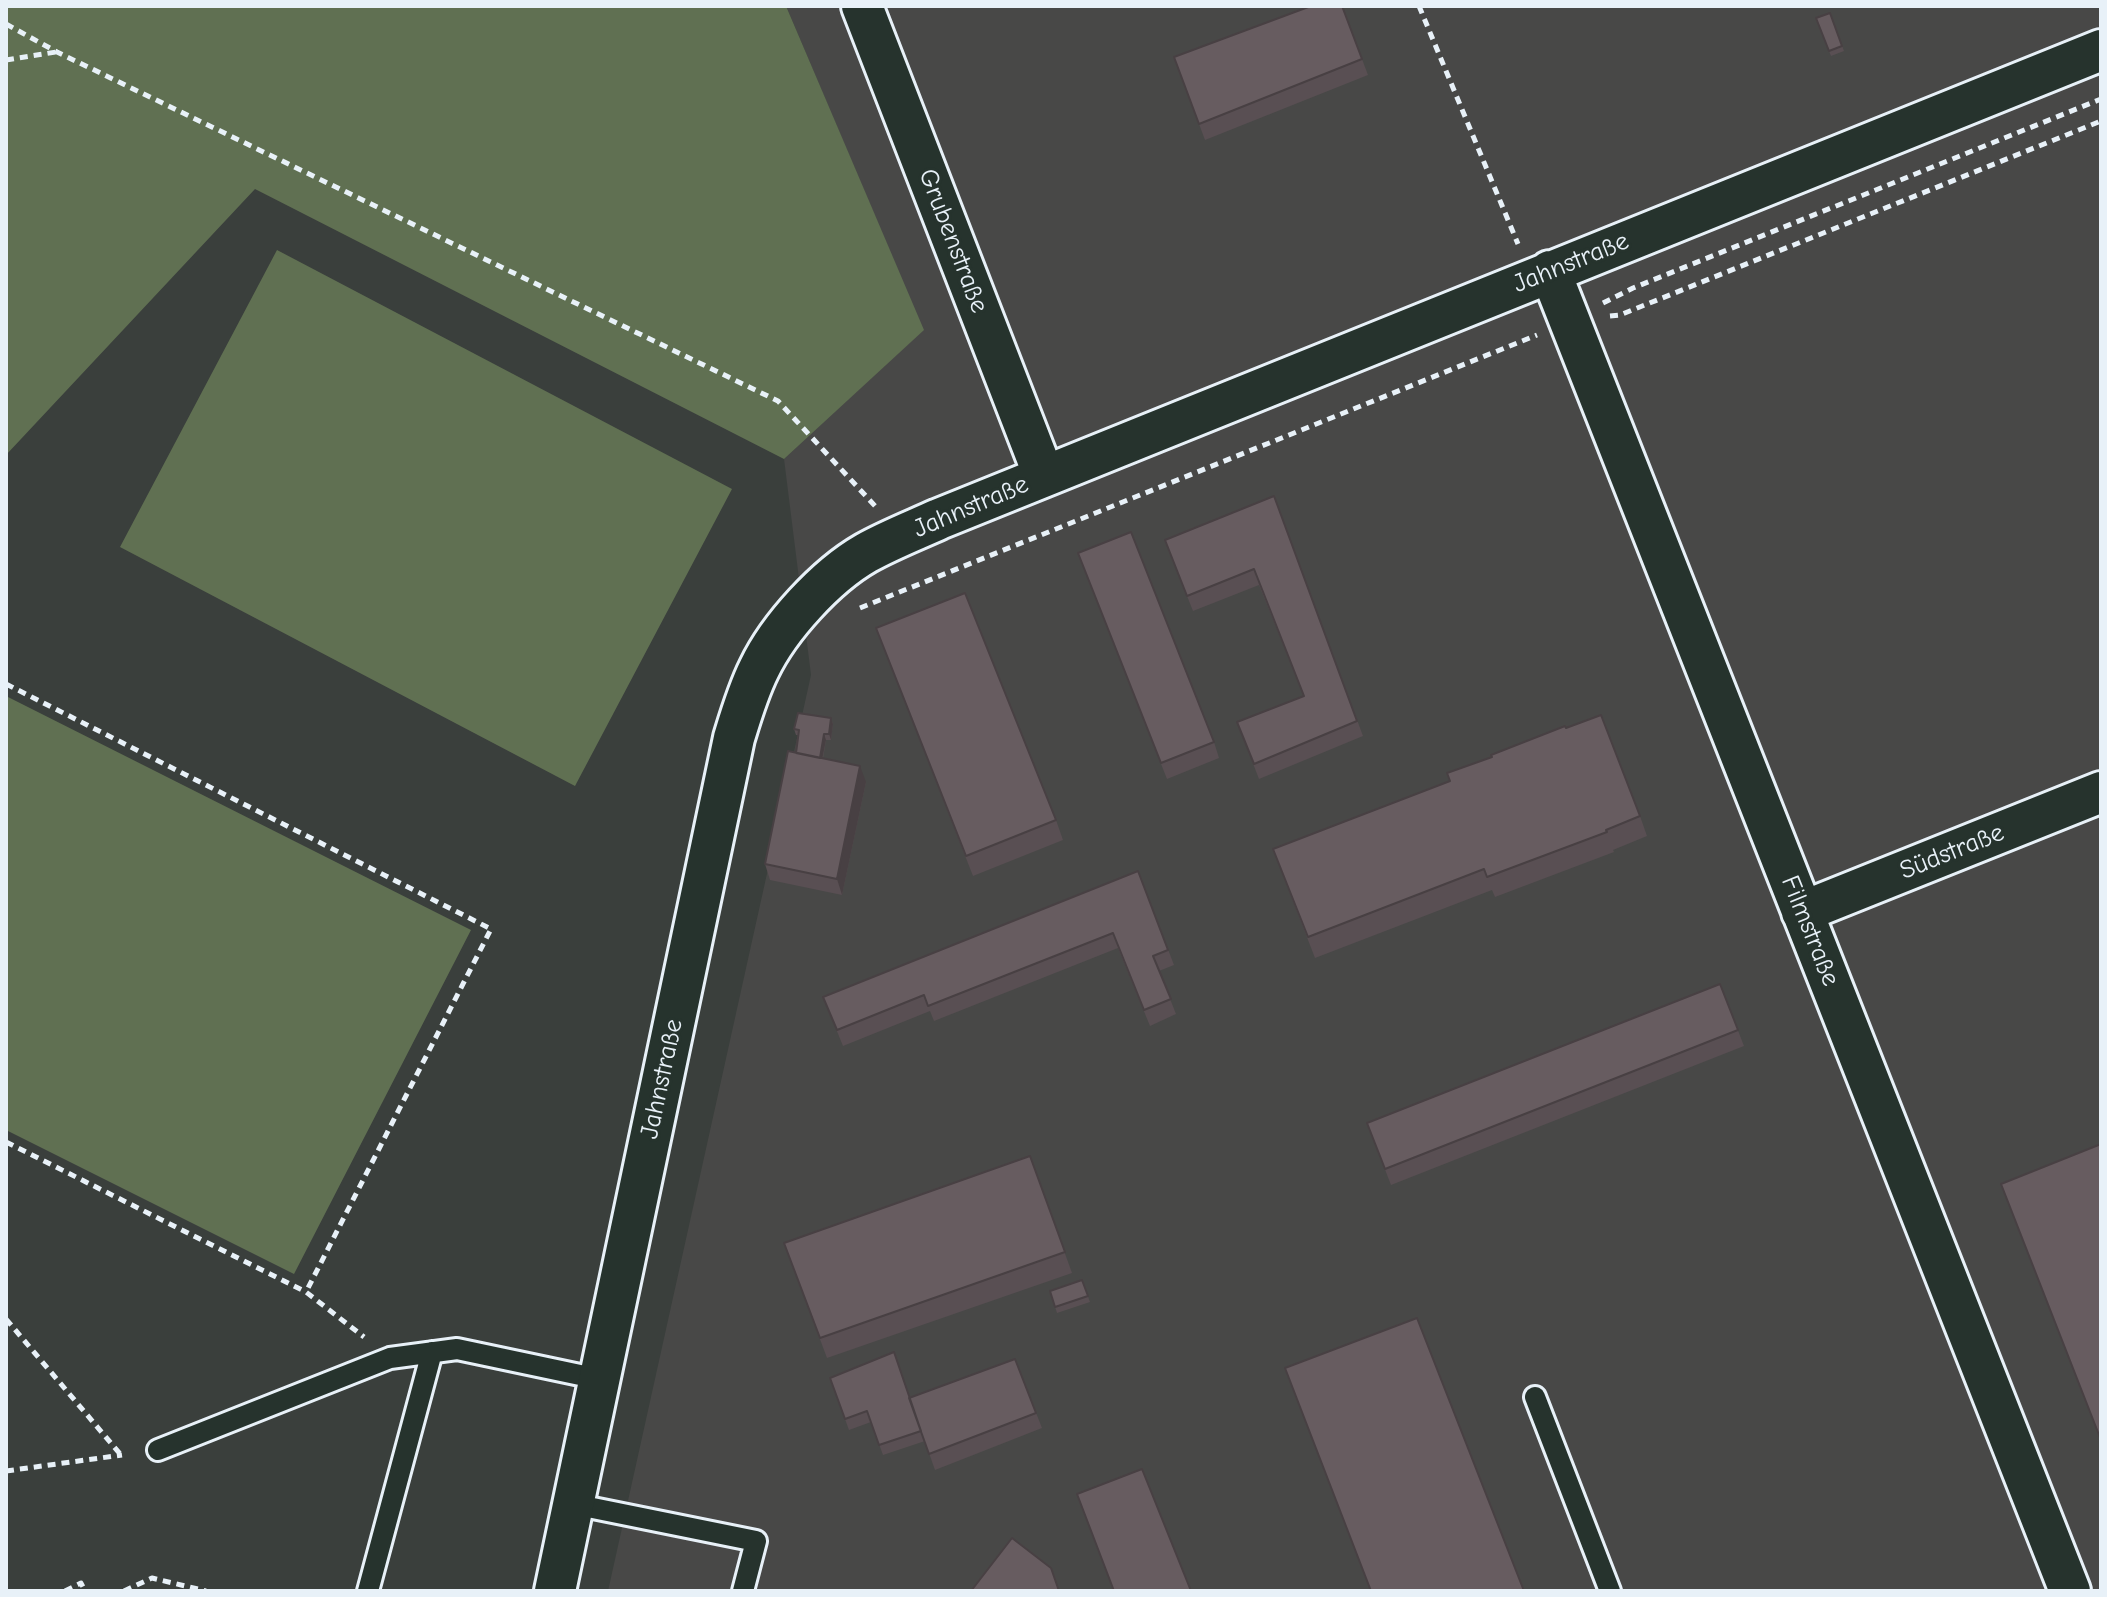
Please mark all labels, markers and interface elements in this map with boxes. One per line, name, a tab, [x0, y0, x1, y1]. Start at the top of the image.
street label: Grubenstraße	[911, 165, 995, 317]
street label: Jahnstraße	[1509, 226, 1633, 300]
street label: Jahnstraße	[909, 469, 1033, 545]
street label: Südstraße	[1895, 817, 2009, 887]
street label: Filmstraße	[1774, 871, 1846, 991]
street label: Jahnstraße	[634, 1016, 690, 1142]

